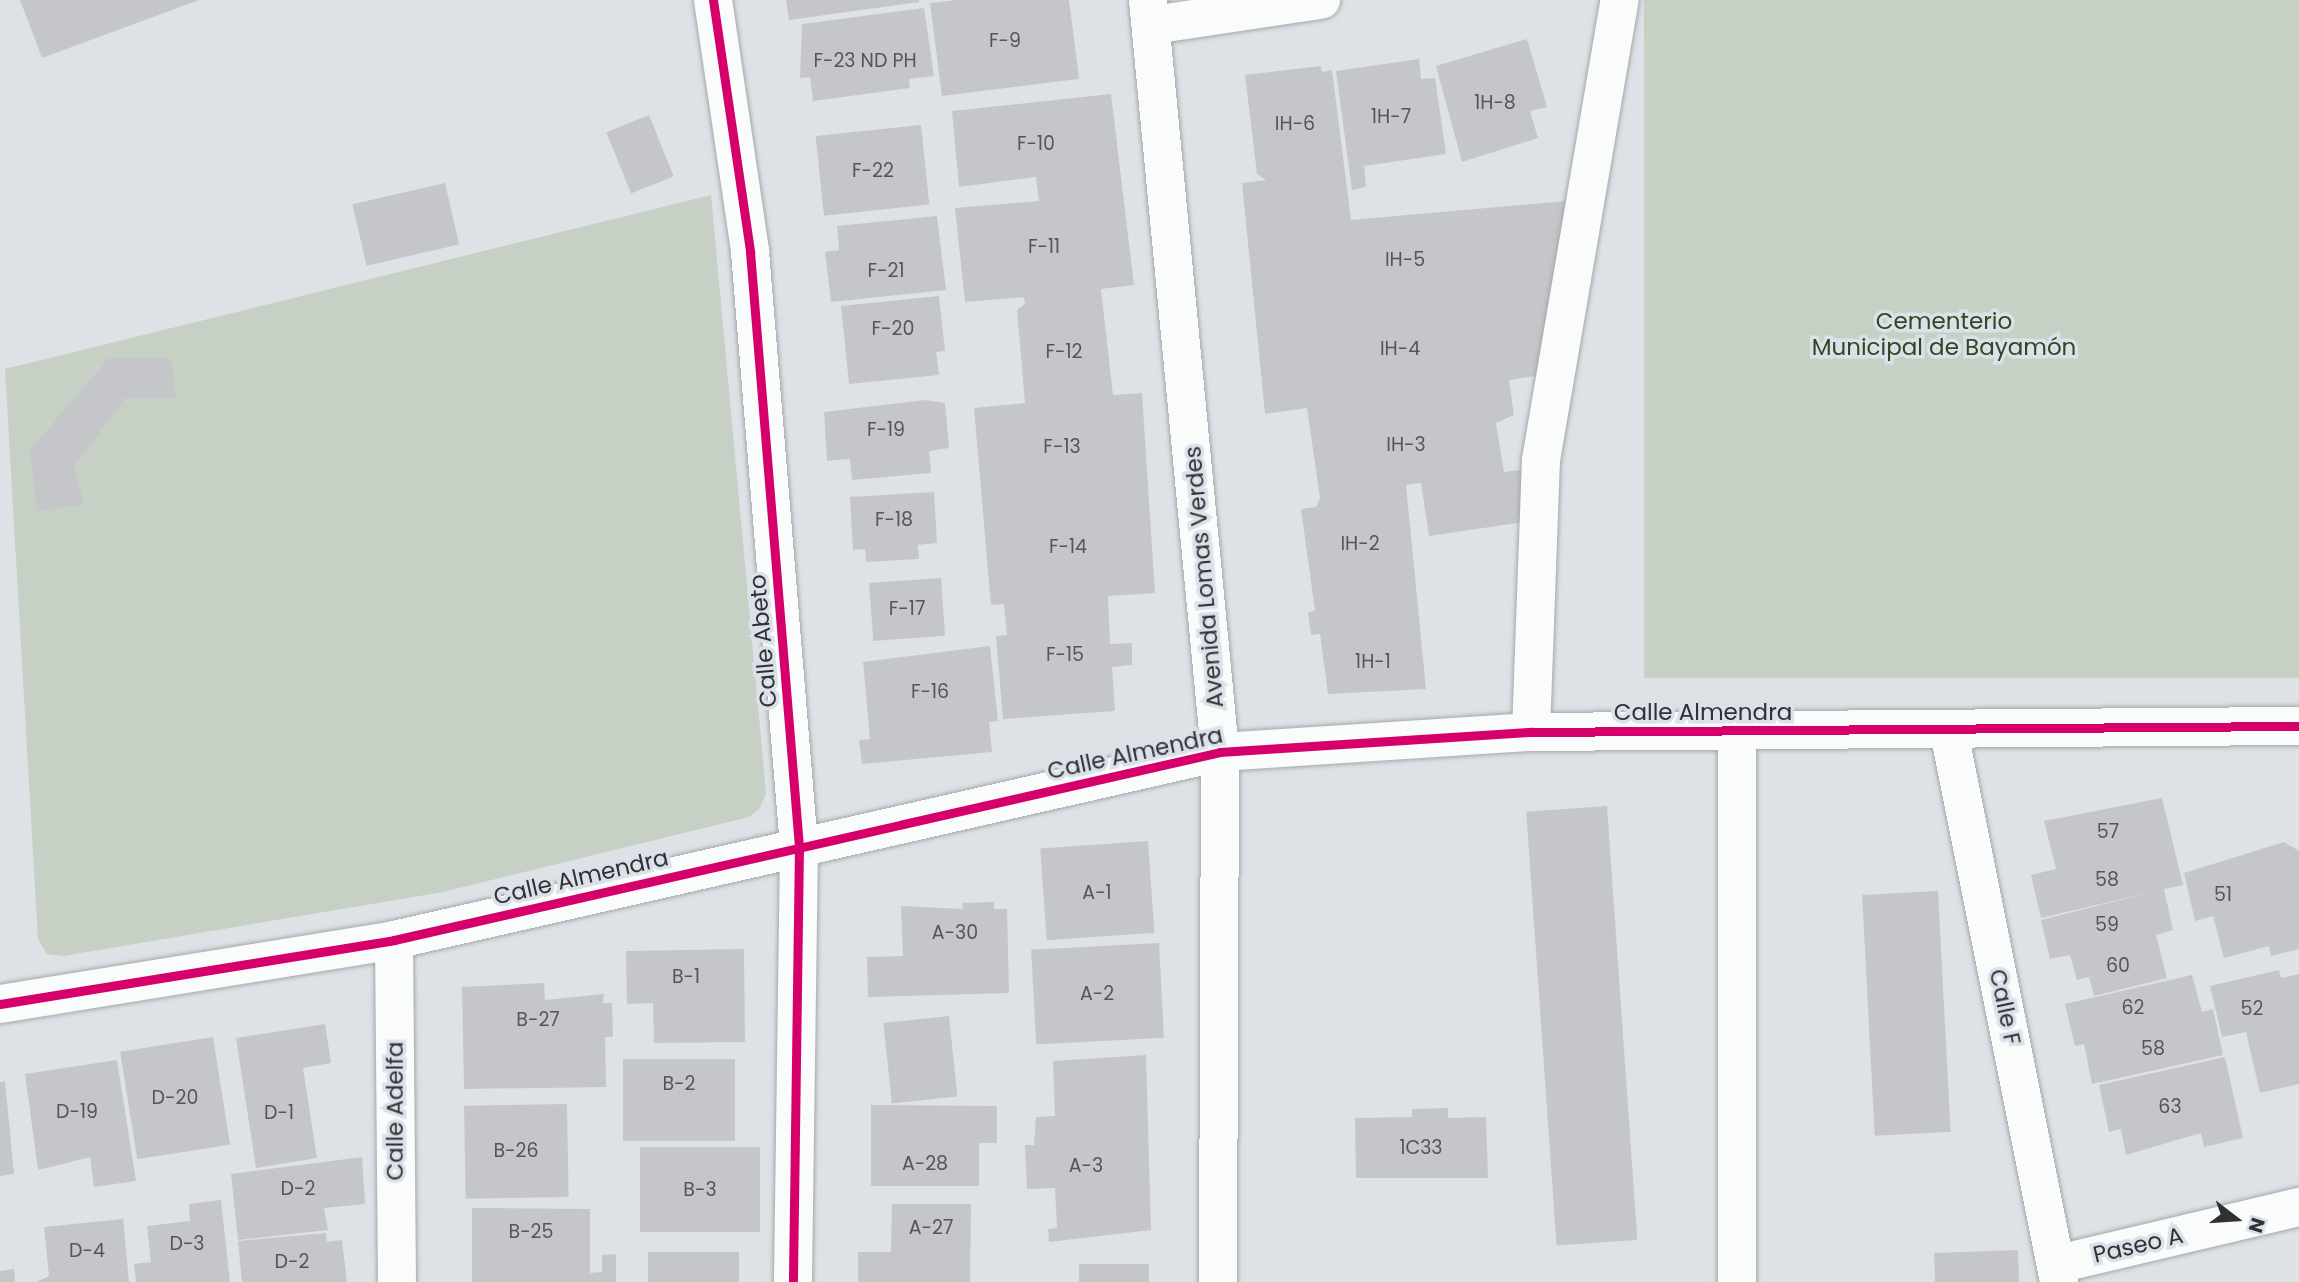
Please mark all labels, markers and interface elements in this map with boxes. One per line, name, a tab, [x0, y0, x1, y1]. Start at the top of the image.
house number: F-9	[989, 30, 1021, 52]
house number: F-23 ND PH	[813, 50, 917, 72]
house number: 1H-8	[1474, 92, 1516, 114]
house number: 1H-7	[1371, 106, 1411, 128]
house number: IH-6	[1275, 113, 1315, 135]
house number: F-10	[1017, 133, 1055, 155]
house number: F-22	[852, 160, 894, 182]
house number: F-11	[1028, 236, 1060, 258]
house number: IH-5	[1385, 249, 1425, 271]
house number: F-21	[867, 260, 905, 282]
park label: Cementerio Municipal de Bayamón	[1812, 307, 2076, 361]
house number: F-20	[872, 318, 914, 340]
house number: IH-4	[1380, 338, 1420, 360]
house number: F-12	[1045, 341, 1083, 363]
house number: F-19	[867, 419, 905, 441]
house number: IH-3	[1386, 434, 1426, 456]
house number: F-13	[1043, 436, 1081, 458]
street label: Avenida Lomas Verdes	[1179, 445, 1229, 709]
house number: F-18	[875, 509, 913, 531]
house number: IH-2	[1340, 533, 1380, 555]
house number: F-14	[1049, 536, 1087, 558]
street label: Calle Abeto	[743, 573, 783, 709]
house number: F-17	[889, 598, 925, 620]
house number: F-15	[1046, 644, 1084, 666]
house number: 1H-1	[1355, 651, 1391, 673]
house number: F-16	[911, 681, 949, 703]
street label: Calle Almendra	[1614, 698, 1792, 726]
street label: Calle Almendra	[1045, 721, 1225, 785]
house number: 57	[2097, 821, 2119, 843]
street label: Calle Almendra	[491, 843, 671, 911]
house number: 58	[2095, 869, 2119, 891]
house number: A-1	[1082, 882, 1112, 904]
house number: 51	[2214, 884, 2232, 906]
house number: 59	[2095, 914, 2119, 936]
house number: A-30	[932, 922, 978, 944]
house number: 60	[2106, 955, 2130, 977]
house number: B-1	[672, 966, 700, 988]
street label: Calle F	[1984, 967, 2026, 1047]
house number: A-2	[1080, 983, 1114, 1005]
house number: 62	[2122, 997, 2144, 1019]
house number: 52	[2241, 998, 2263, 1020]
house number: B-27	[516, 1009, 560, 1031]
house number: 58	[2141, 1038, 2165, 1060]
street label: Calle Adelfa	[381, 1041, 409, 1181]
house number: B-2	[662, 1073, 696, 1095]
house number: D-20	[152, 1087, 198, 1109]
house number: 63	[2158, 1096, 2182, 1118]
house number: D-19	[56, 1101, 98, 1123]
house number: D-1	[264, 1102, 294, 1124]
house number: 1C33	[1399, 1137, 1443, 1159]
house number: B-26	[493, 1140, 539, 1162]
house number: A-28	[902, 1153, 948, 1175]
house number: A-3	[1069, 1155, 1103, 1177]
house number: D-2	[281, 1178, 315, 1200]
house number: B-3	[683, 1179, 717, 1201]
north arrow	[2201, 1184, 2271, 1254]
text: N	[2242, 1214, 2272, 1236]
house number: A-27	[909, 1217, 953, 1239]
house number: B-25	[509, 1221, 553, 1243]
street label: Paseo A	[2090, 1221, 2186, 1269]
house number: D-3	[169, 1233, 205, 1255]
house number: D-4	[69, 1240, 105, 1262]
house number: D-2	[275, 1251, 309, 1273]

